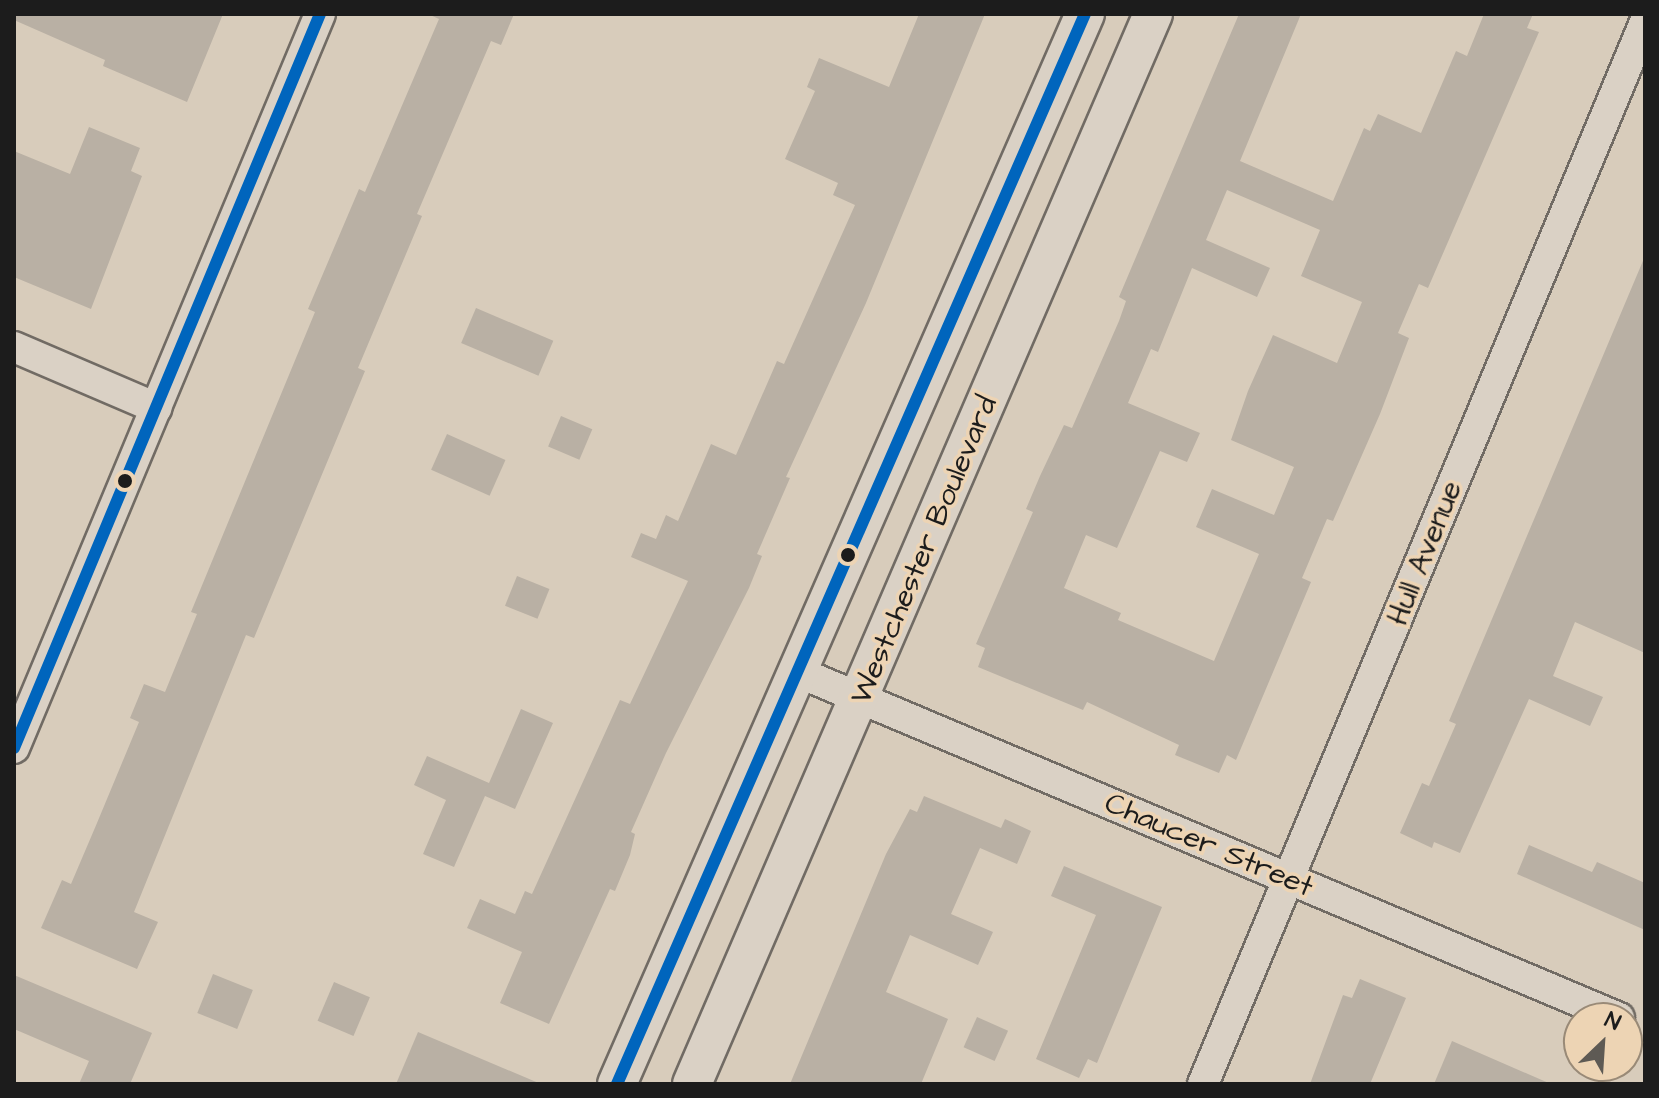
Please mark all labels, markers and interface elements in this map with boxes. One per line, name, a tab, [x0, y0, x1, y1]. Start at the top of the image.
street label: Westchester Boulevard	[843, 391, 1005, 709]
unlabelled marker	[117, 473, 133, 489]
street label: Hull Avenue	[1380, 476, 1470, 630]
unlabelled marker	[840, 547, 856, 563]
street label: Chaucer Street	[1099, 785, 1319, 905]
north arrow	[1563, 1002, 1643, 1082]
text: N	[1600, 1005, 1625, 1039]

